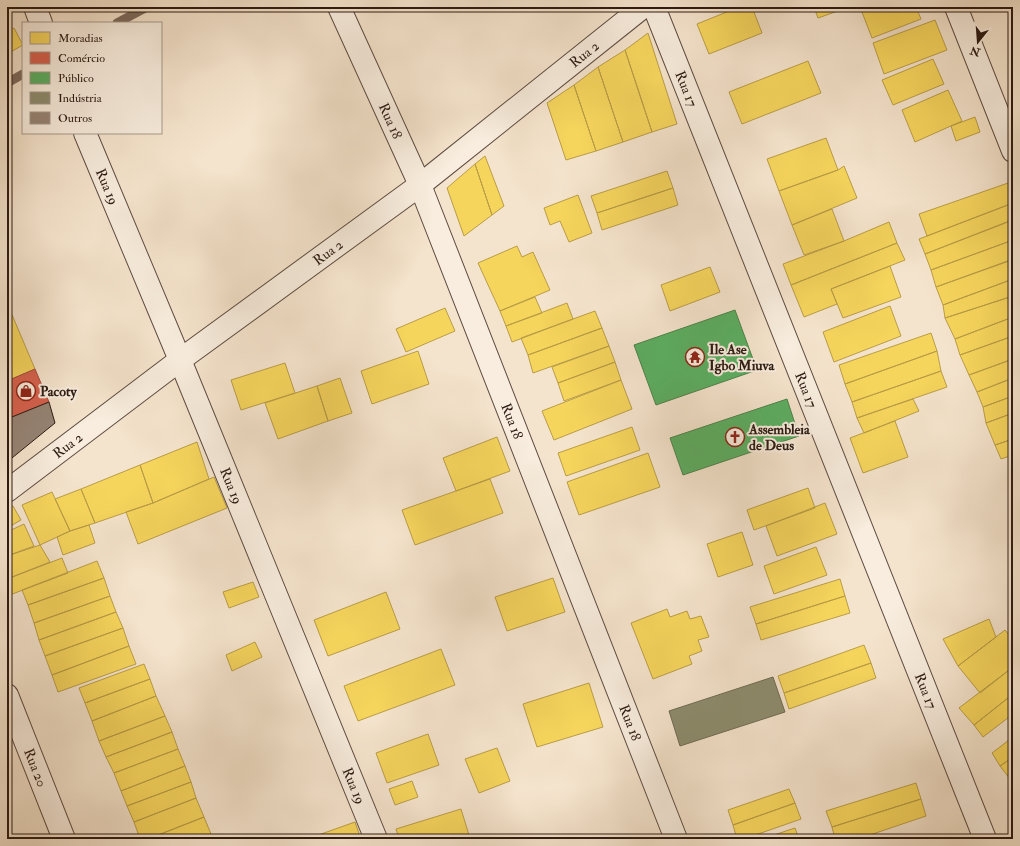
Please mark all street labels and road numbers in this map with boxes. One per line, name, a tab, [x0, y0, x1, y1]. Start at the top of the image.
street label: Rua 2	[566, 37, 603, 71]
street label: Rua 17	[671, 68, 701, 110]
street label: Rua 18	[375, 100, 406, 142]
street label: Rua 19	[92, 166, 122, 208]
street label: Rua 2	[310, 236, 346, 269]
street label: Rua 17	[791, 370, 821, 411]
street label: Rua 18	[497, 401, 527, 442]
street label: Rua 2	[50, 429, 86, 462]
street label: Rua 19	[216, 465, 246, 507]
street label: Rua 17	[911, 671, 941, 712]
street label: Rua 18	[615, 702, 645, 744]
street label: Rua 20	[20, 746, 51, 790]
street label: Rua 19	[339, 765, 369, 807]

